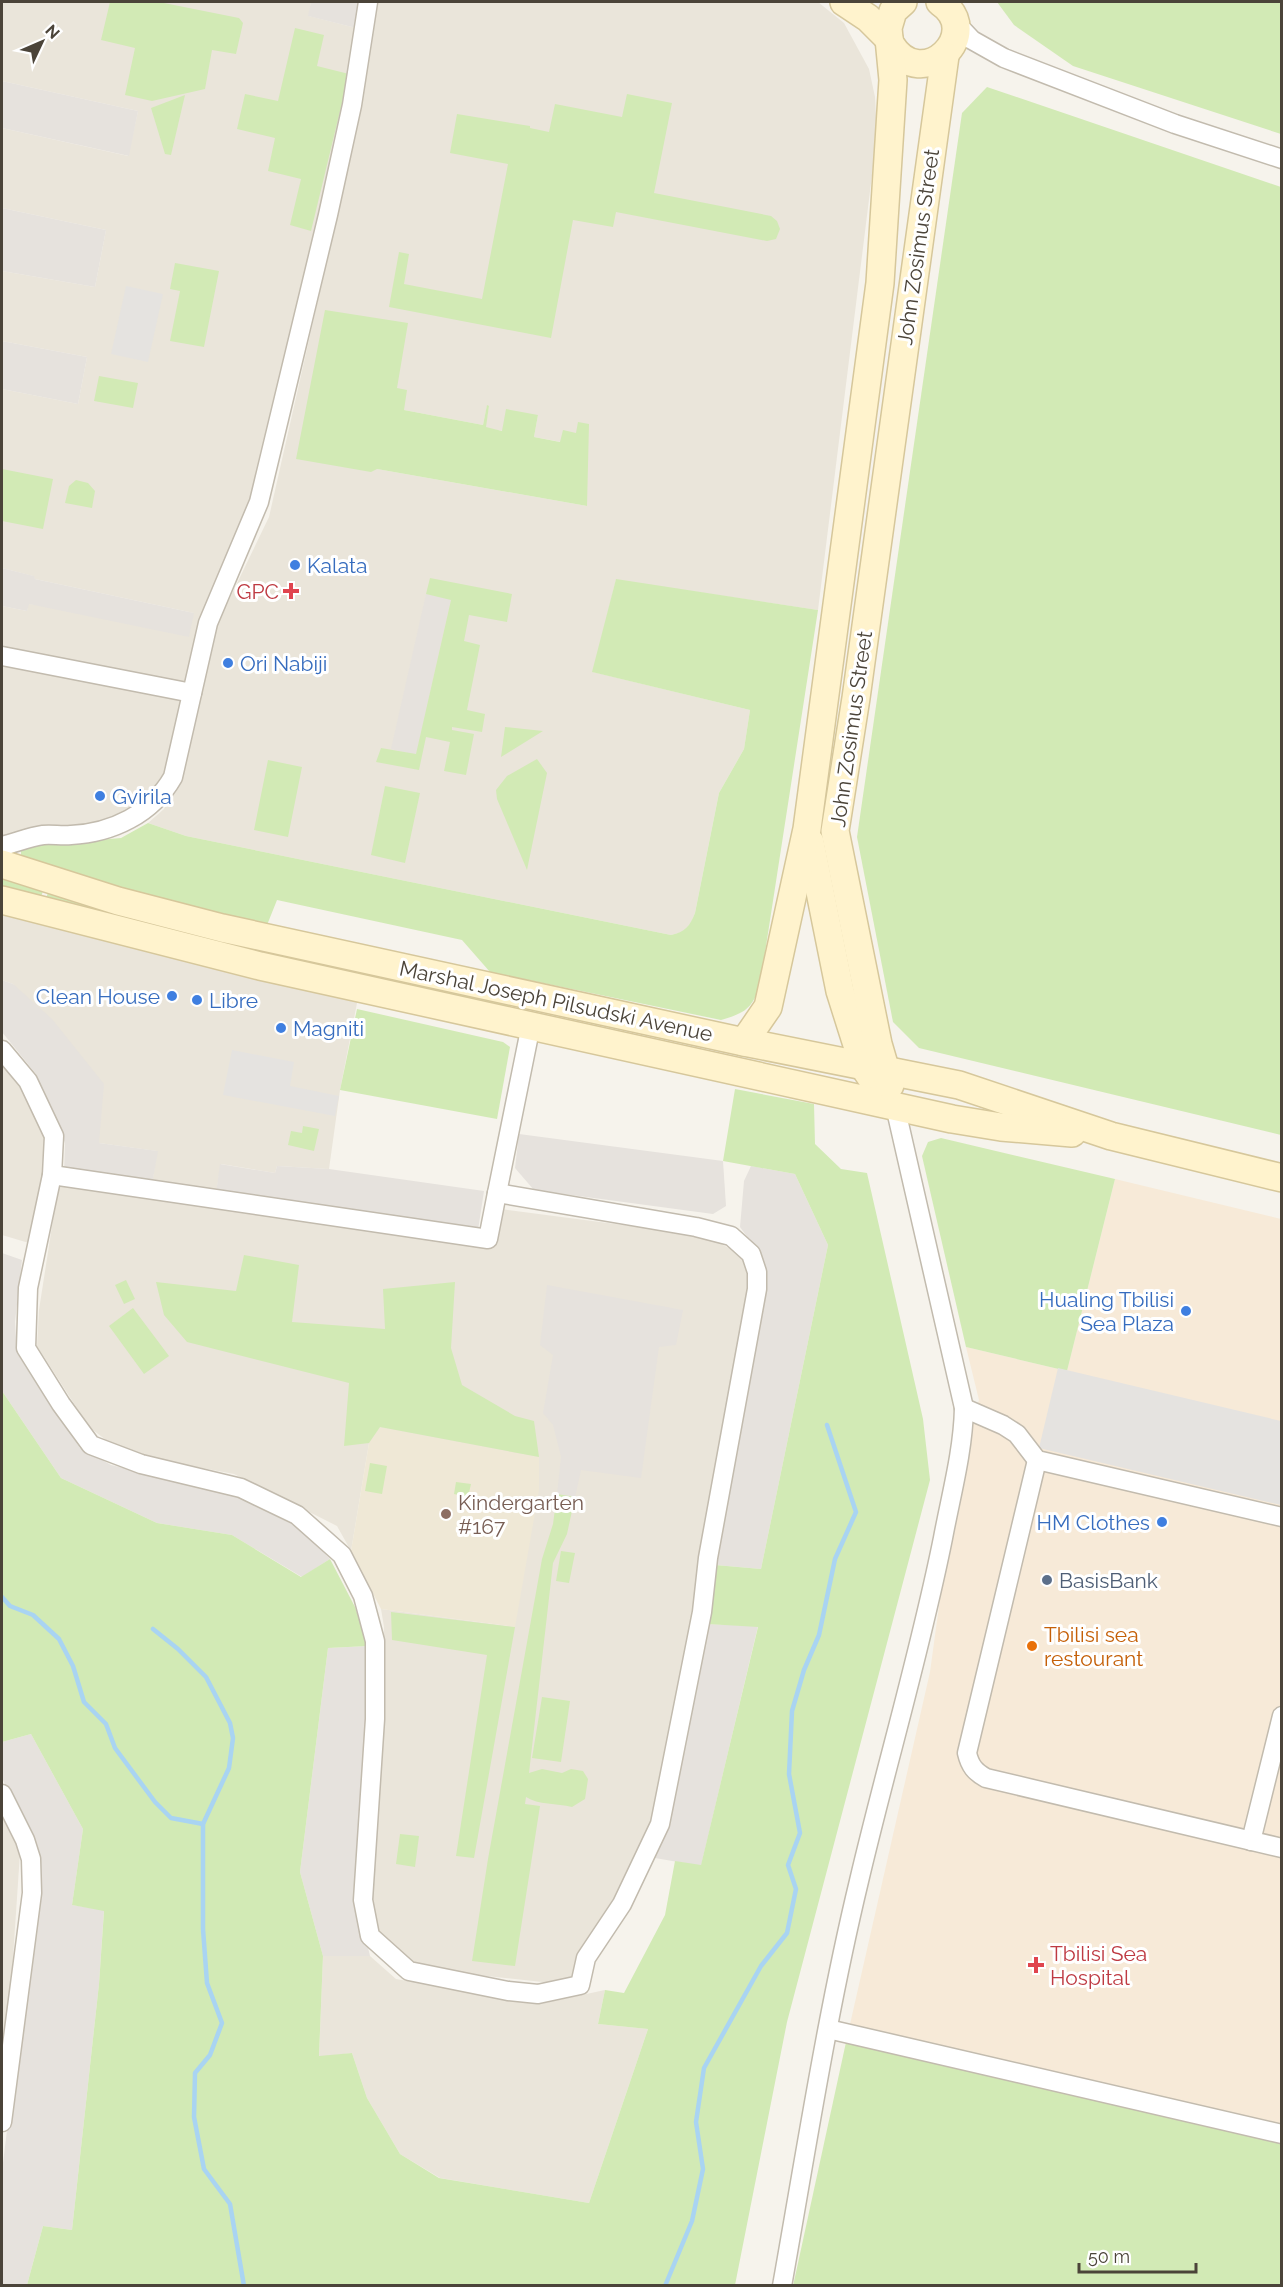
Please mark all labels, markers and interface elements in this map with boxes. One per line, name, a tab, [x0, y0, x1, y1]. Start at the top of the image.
north arrow	[12, 12, 72, 72]
text: N	[41, 21, 64, 43]
street label: John Zosimus Street	[892, 147, 944, 347]
place label: Kalata	[307, 553, 368, 578]
marker: Kalata	[288, 558, 302, 572]
place label: GPC	[236, 579, 279, 604]
marker: GPC	[284, 584, 298, 598]
street label: John Zosimus Street	[825, 629, 877, 829]
place label: Ori Nabiji	[240, 651, 327, 676]
marker: Ori Nabiji	[221, 656, 235, 670]
place label: Gvirila	[112, 784, 172, 809]
marker: Gvirila	[93, 789, 107, 803]
street label: Marshal Joseph Pilsudski Avenue	[397, 956, 715, 1046]
place label: Clean House	[36, 984, 160, 1009]
place label: Libre	[209, 988, 258, 1013]
marker: Clean House	[165, 989, 179, 1003]
marker: Libre	[190, 993, 204, 1007]
place label: Magniti	[293, 1016, 364, 1041]
marker: Magniti	[274, 1021, 288, 1035]
place label: Hualing Tbilisi Sea Plaza	[1039, 1287, 1174, 1336]
marker: Hualing Tbilisi Sea Plaza	[1179, 1304, 1193, 1318]
place label: Kindergarten #167	[458, 1490, 584, 1539]
marker: Kindergarten #167	[439, 1507, 453, 1521]
place label: HM Clothes	[1037, 1510, 1150, 1535]
marker: HM Clothes	[1155, 1515, 1169, 1529]
place label: BasisBank	[1059, 1568, 1158, 1593]
marker: BasisBank	[1040, 1573, 1054, 1587]
place label: Tbilisi sea restourant	[1044, 1622, 1143, 1671]
marker: Tbilisi sea restourant	[1025, 1639, 1039, 1653]
place label: Tbilisi Sea Hospital	[1050, 1941, 1147, 1990]
marker: Tbilisi Sea Hospital	[1027, 1956, 1045, 1974]
scale bar	[1079, 2236, 1196, 2274]
text: 50 m	[1088, 2246, 1130, 2267]

